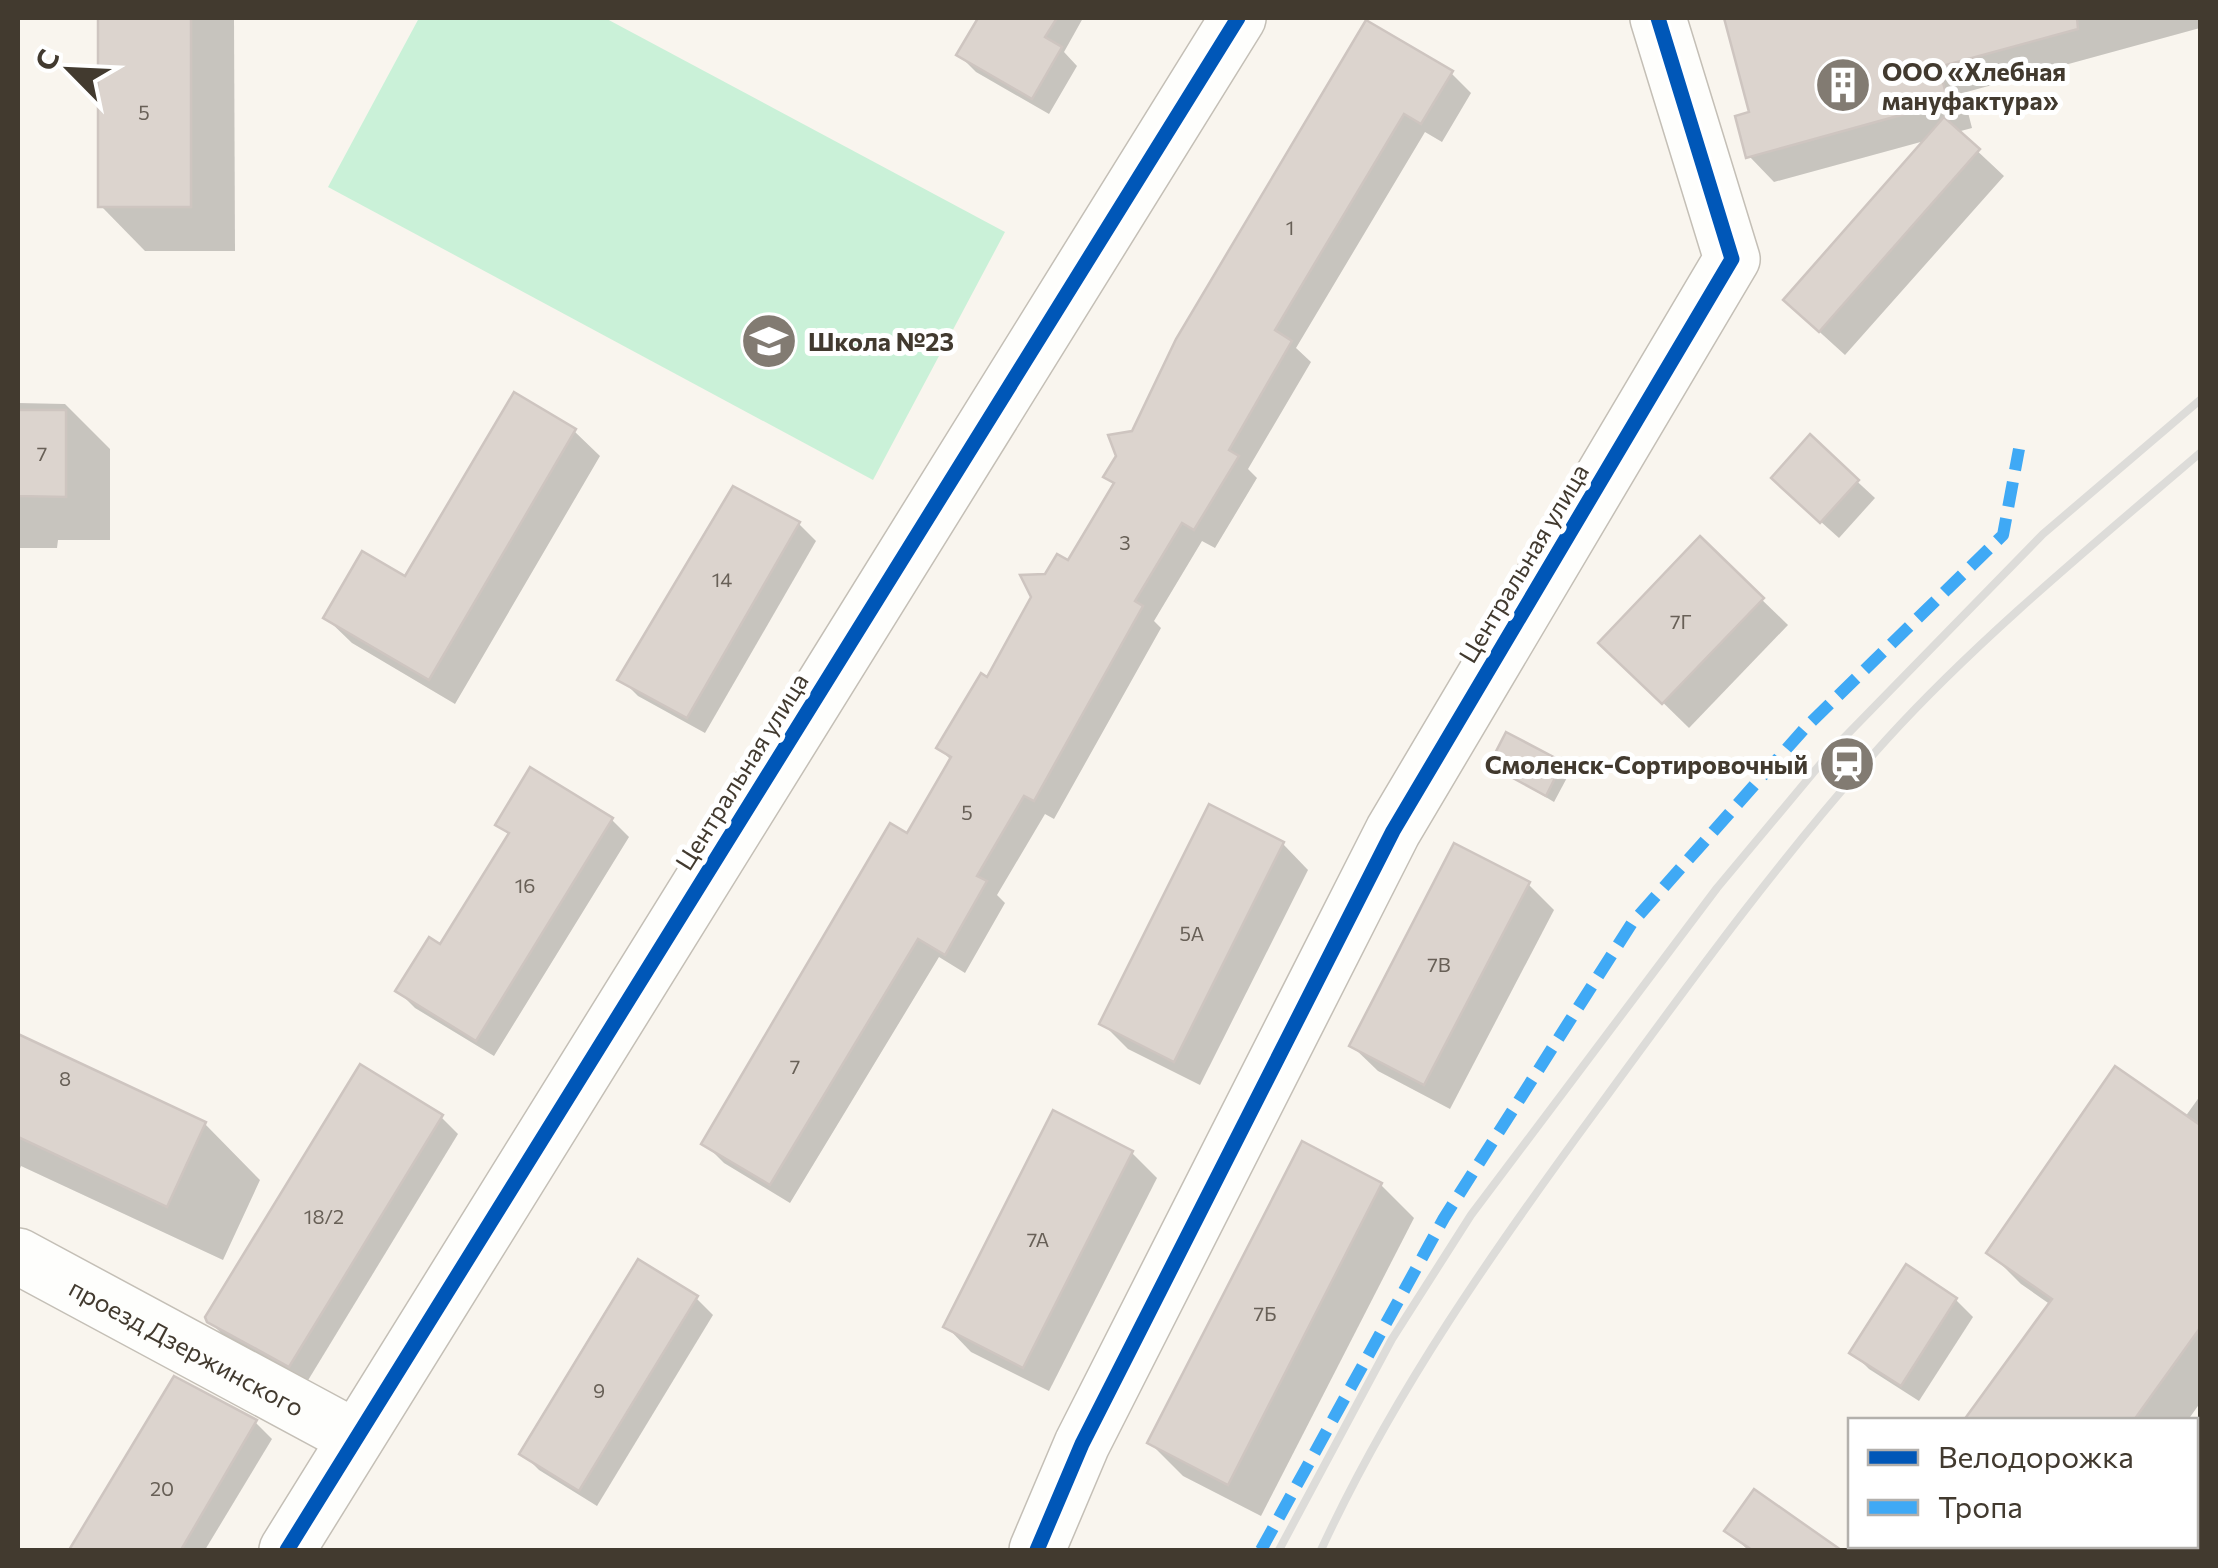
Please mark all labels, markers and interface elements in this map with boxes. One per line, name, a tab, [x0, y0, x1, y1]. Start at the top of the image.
north arrow	[20, 20, 120, 120]
text: С	[27, 44, 66, 75]
building icon: ООО «Хлебная мануфактура»	[1813, 55, 1873, 115]
place label: ООО «Хлебная мануфактура»	[1882, 56, 2066, 115]
house number: 5	[138, 100, 150, 124]
house number: 1	[1286, 215, 1294, 239]
school or university icon: Школа №23	[739, 311, 799, 371]
place label: Школа №23	[808, 326, 954, 356]
house number: 7	[37, 441, 47, 465]
street label: Центральная улица	[1452, 458, 1594, 668]
house number: 3	[1119, 530, 1131, 554]
house number: 14	[712, 567, 732, 591]
house number: 7Г	[1670, 609, 1692, 633]
street label: Центральная улица	[668, 667, 814, 875]
station icon: Смоленск-Сортировочный	[1817, 734, 1877, 794]
place label: Смоленск-Сортировочный	[1485, 749, 1808, 779]
house number: 5	[961, 800, 973, 824]
house number: 16	[515, 873, 535, 897]
house number: 5А	[1180, 921, 1205, 945]
house number: 7В	[1427, 952, 1451, 976]
house number: 7	[790, 1054, 800, 1078]
house number: 8	[59, 1066, 71, 1090]
house number: 18/2	[304, 1204, 344, 1228]
house number: 7А	[1027, 1227, 1050, 1251]
street label: проезд Дзержинского	[65, 1272, 309, 1422]
house number: 7Б	[1253, 1301, 1277, 1325]
house number: 9	[593, 1378, 605, 1402]
legend	[1848, 1418, 2198, 1548]
text: Велодорожка	[1938, 1437, 2134, 1474]
house number: 20	[150, 1476, 174, 1500]
text: Тропа	[1938, 1487, 2023, 1524]

